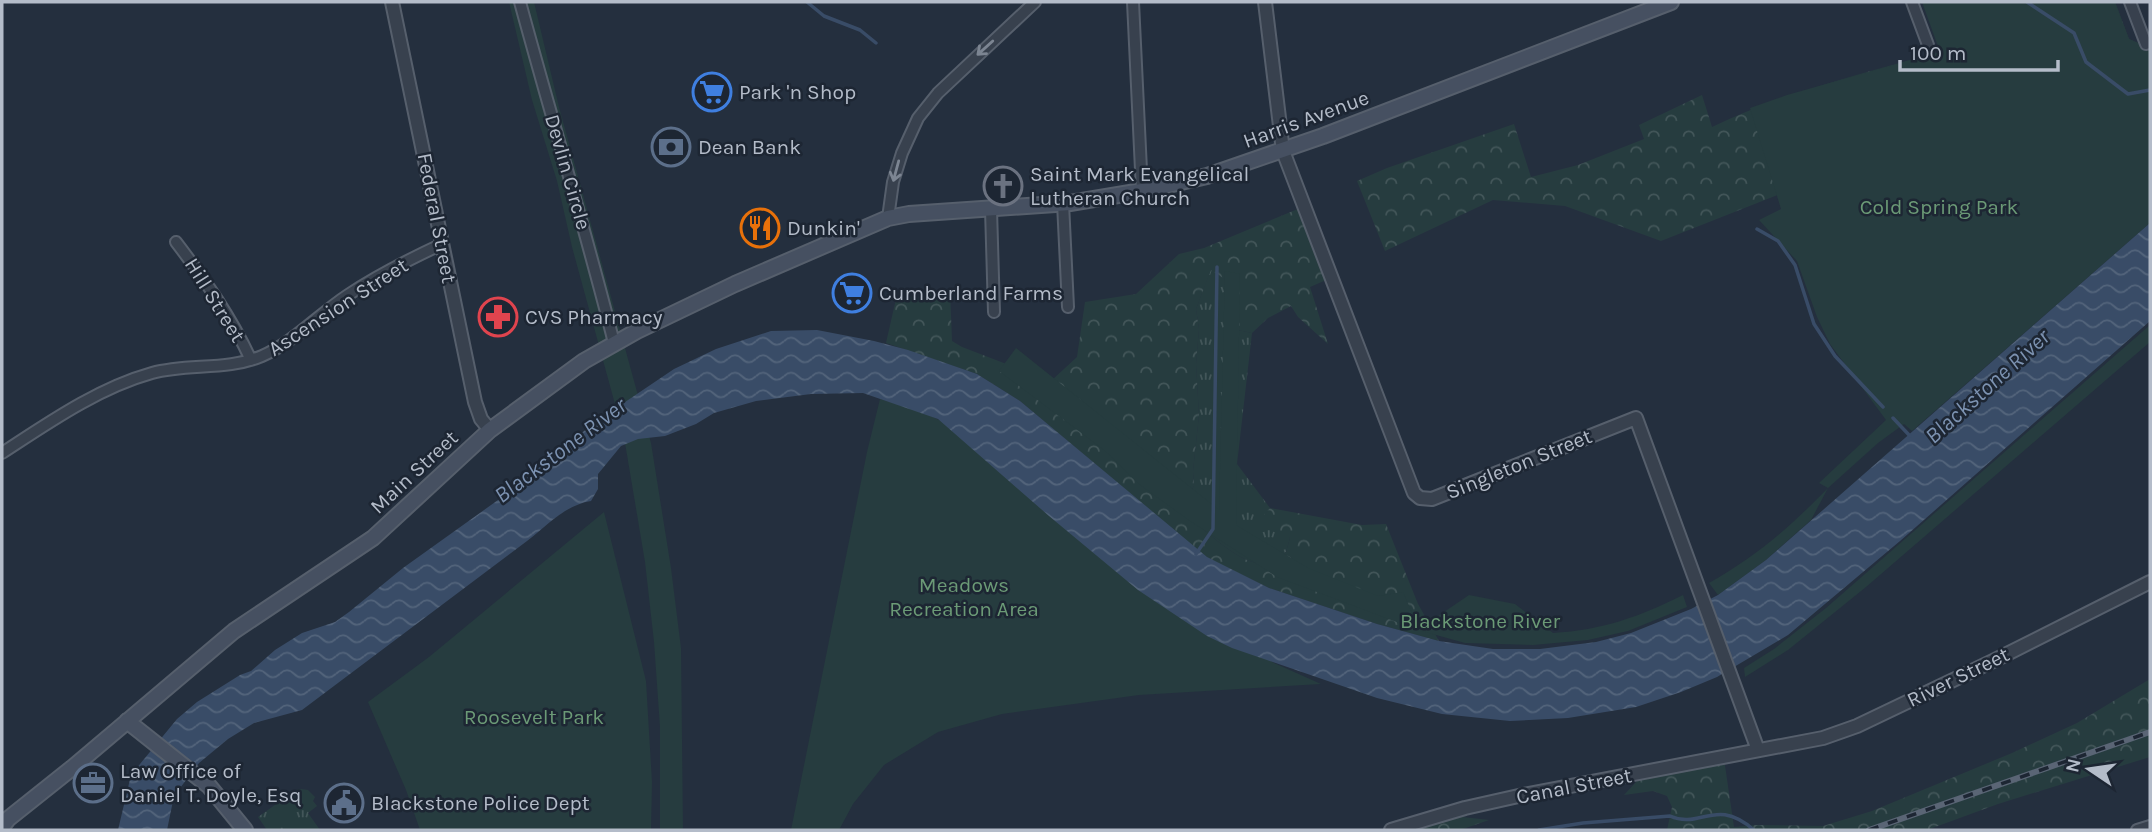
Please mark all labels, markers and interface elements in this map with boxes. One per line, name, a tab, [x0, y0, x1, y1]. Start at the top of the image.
scale bar	[1900, 28, 2058, 72]
one-way arrow	[976, 40, 994, 56]
text: 100 m	[1910, 41, 1967, 65]
supermarket icon: Park 'n Shop	[691, 71, 733, 113]
place label: Park 'n Shop	[739, 80, 856, 104]
street label: Harris Avenue	[1240, 85, 1372, 153]
street label: Devlin Circle	[540, 111, 596, 233]
bank icon: Dean Bank	[650, 126, 692, 168]
place label: Dean Bank	[698, 135, 801, 159]
street label: Federal Street	[413, 151, 461, 285]
one-way arrow	[889, 160, 902, 182]
place label: Saint Mark Evangelical Lutheran Church	[1030, 162, 1249, 210]
church icon: Saint Mark Evangelical Lutheran Church	[982, 165, 1024, 207]
park label: Cold Spring Park	[1860, 195, 2018, 219]
restaurant icon: Dunkin'	[739, 207, 781, 249]
place label: Dunkin'	[787, 216, 860, 240]
street label: Hill Street	[180, 253, 250, 347]
street label: Ascension Street	[264, 253, 412, 361]
supermarket icon: Cumberland Farms	[831, 272, 873, 314]
place label: Cumberland Farms	[879, 281, 1063, 305]
pharmacy icon: CVS Pharmacy	[477, 296, 519, 338]
place label: CVS Pharmacy	[525, 305, 663, 329]
water label: Blackstone River	[1919, 323, 2056, 449]
water label: Blackstone River	[489, 391, 633, 509]
street label: Singleton Street	[1443, 424, 1595, 504]
street label: Main Street	[365, 425, 463, 519]
park label: Meadows Recreation Area	[889, 573, 1039, 621]
park label: Blackstone River	[1400, 609, 1560, 633]
street label: River Street	[1903, 642, 2013, 712]
park label: Roosevelt Park	[464, 705, 604, 729]
north arrow	[2054, 734, 2124, 804]
text: N	[2061, 756, 2086, 775]
place label: Law Office of Daniel T. Doyle, Esq	[120, 759, 302, 807]
office icon: Law Office of Daniel T. Doyle, Esq	[72, 762, 114, 804]
street label: Canal Street	[1514, 763, 1634, 809]
public building icon: Blackstone Police Dept	[323, 782, 365, 824]
place label: Blackstone Police Dept	[371, 791, 590, 815]

